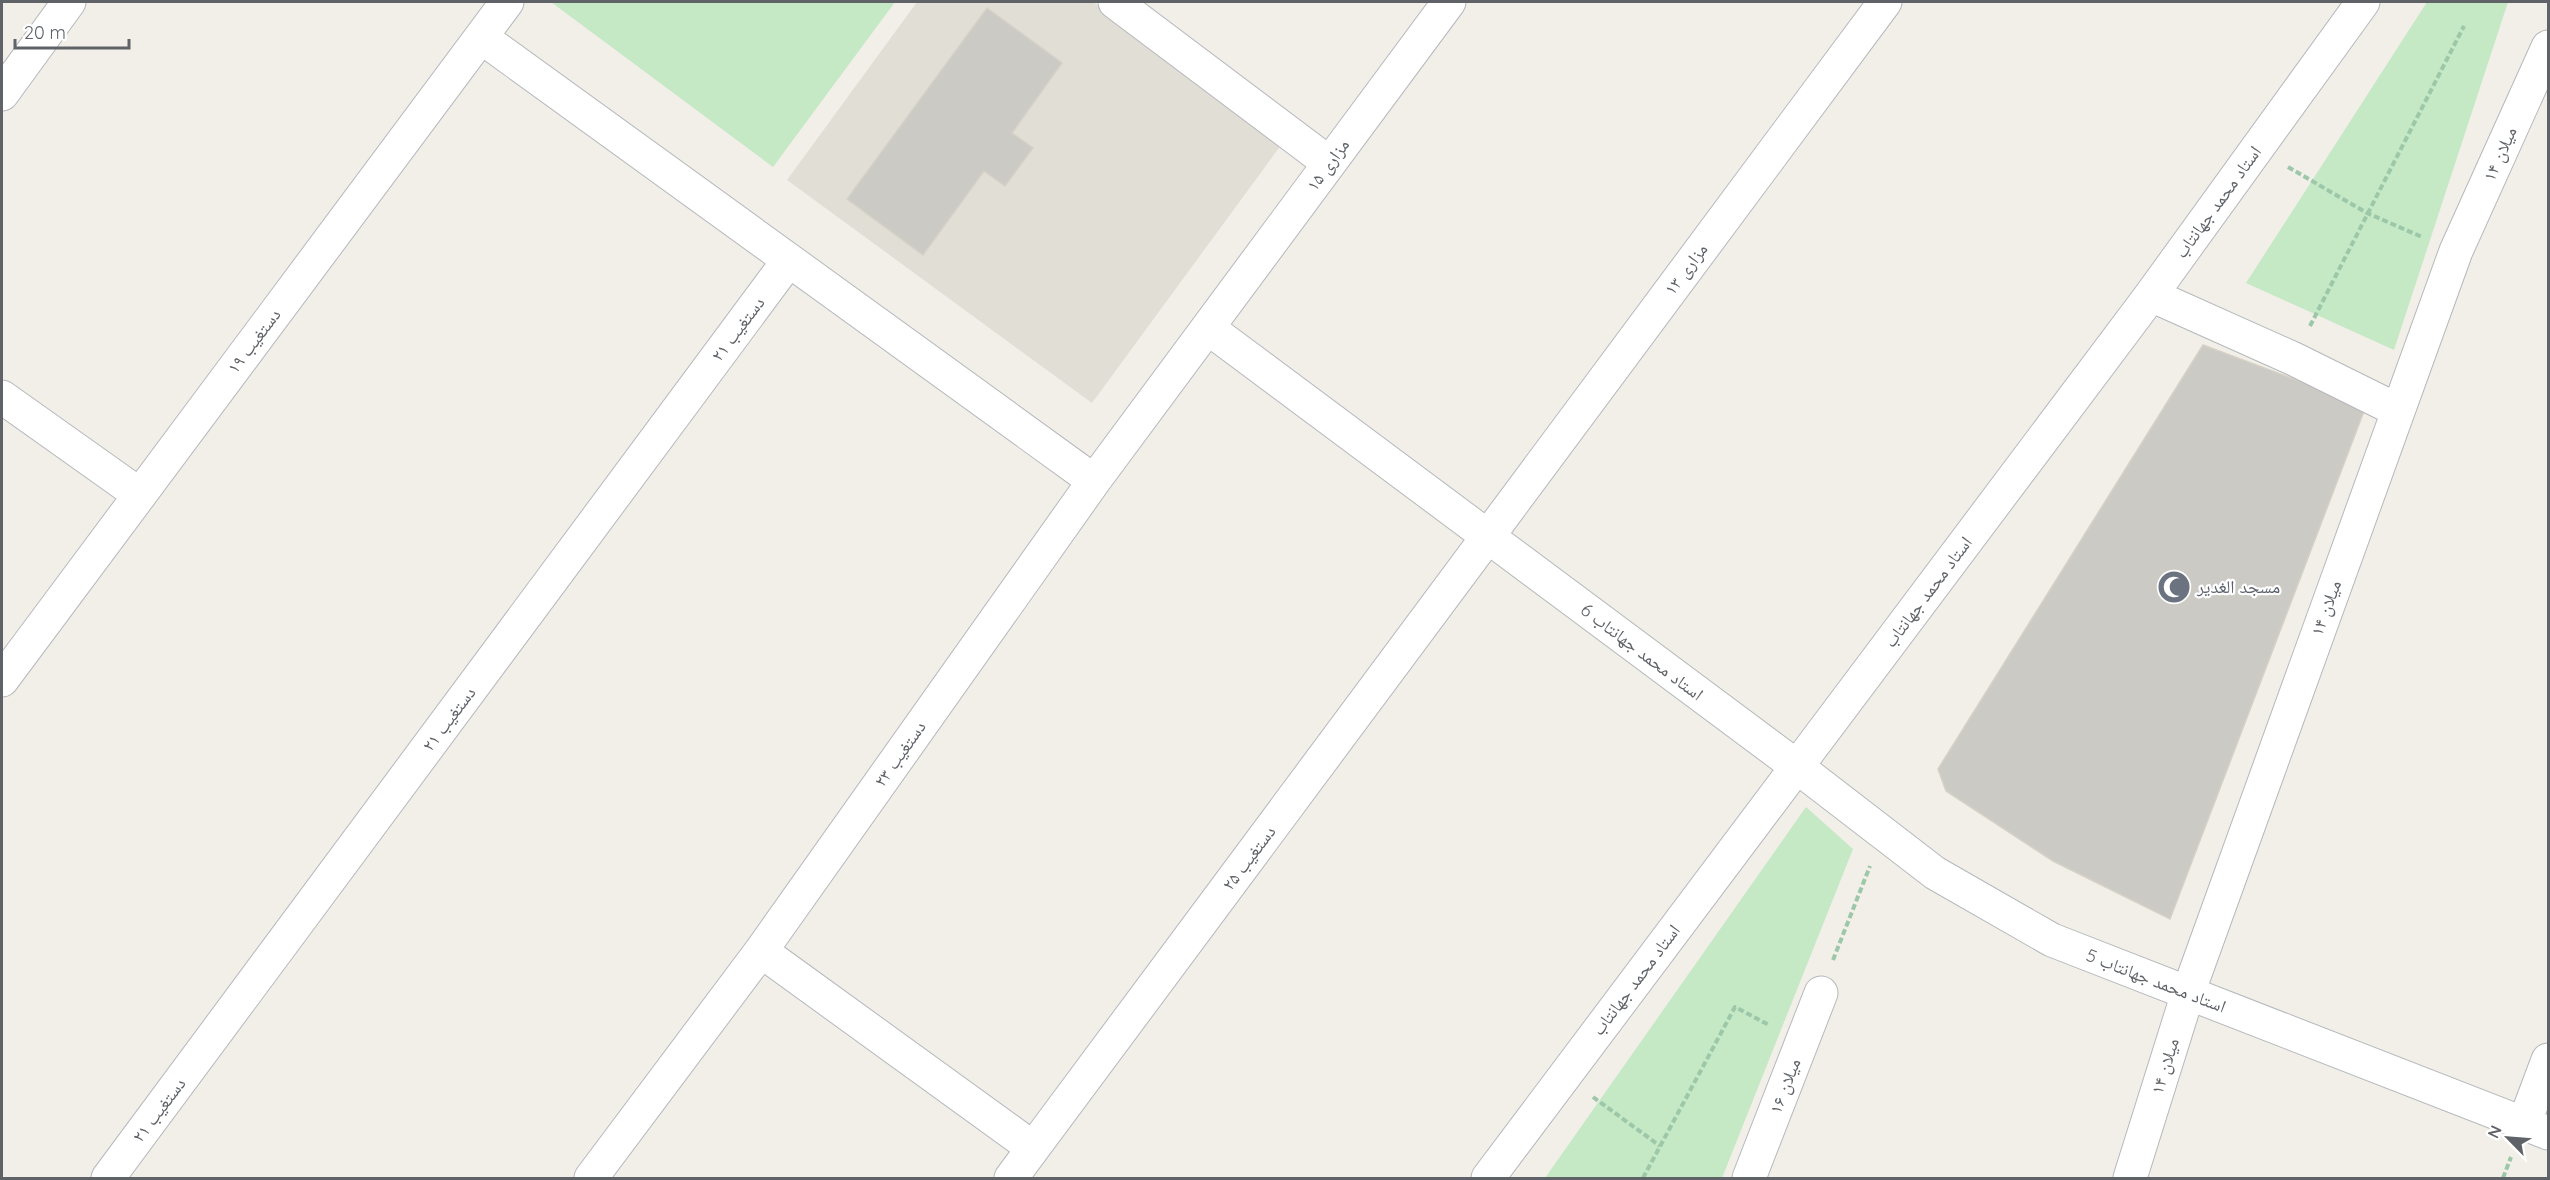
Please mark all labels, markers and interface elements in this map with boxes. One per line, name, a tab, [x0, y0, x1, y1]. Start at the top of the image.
scale bar	[15, 12, 129, 50]
text: 20 m	[24, 21, 66, 44]
street label: میلان ۱۴	[2477, 123, 2522, 185]
street label: مزاری ۱۵	[1301, 134, 1354, 195]
street label: استاد محمد جهانتاب	[2169, 141, 2266, 262]
street label: مزاری ۱۳	[1659, 238, 1713, 299]
street label: دستغیب ۲۱	[706, 292, 770, 366]
street label: دستغیب ۱۹	[222, 304, 286, 378]
street label: استاد محمد جهانتاب	[1878, 532, 1977, 652]
mosque icon: مسجد الغدیر	[2156, 569, 2192, 605]
place label: مسجد الغدیر	[2196, 575, 2280, 598]
street label: میلان ۱۴	[2305, 577, 2346, 639]
street label: استاد محمد جهانتاب 6	[1576, 598, 1708, 705]
street label: دستغیب ۲۱	[417, 682, 481, 756]
street label: دستغیب ۲۳	[869, 716, 931, 791]
street label: دستغیب ۲۵	[1217, 821, 1281, 895]
street label: استاد محمد جهانتاب	[1586, 920, 1685, 1040]
street label: استاد محمد جهانتاب 5	[2083, 943, 2229, 1018]
street label: میلان ۱۴	[2145, 1035, 2184, 1097]
street label: میلان ۱۶	[1764, 1055, 1806, 1117]
street label: دستغیب ۲۱	[127, 1073, 191, 1147]
north arrow	[2478, 1108, 2538, 1168]
text: N	[2483, 1122, 2506, 1141]

